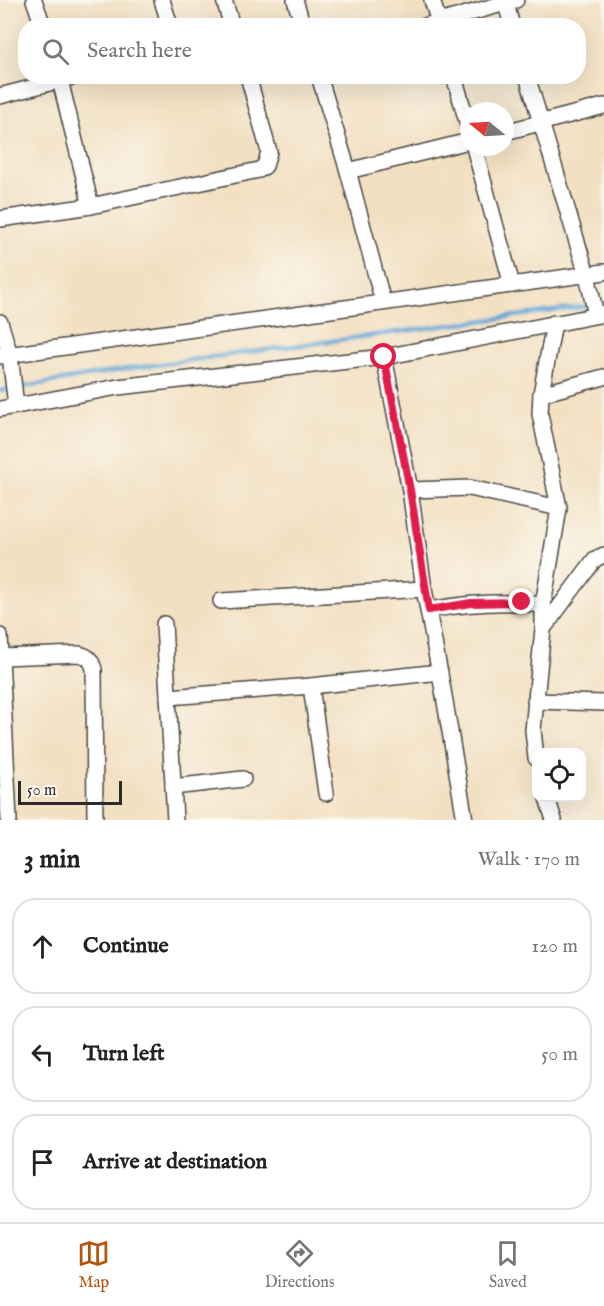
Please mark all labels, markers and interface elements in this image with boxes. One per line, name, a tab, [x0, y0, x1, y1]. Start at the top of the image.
search box	[18, 18, 586, 84]
icon: search	[39, 35, 72, 68]
text: Search here	[87, 37, 192, 65]
north arrow	[460, 102, 514, 156]
route start	[370, 343, 396, 369]
route end	[508, 588, 534, 614]
map controls	[532, 748, 586, 802]
button: locate	[532, 748, 586, 802]
scale bar	[18, 778, 122, 806]
text: 50 m	[27, 781, 56, 801]
text: 3 min	[24, 843, 80, 876]
text: Walk · 170 m	[478, 847, 580, 872]
icon: ahead	[26, 930, 59, 963]
text: Continue	[83, 932, 169, 960]
text: 120 m	[532, 934, 578, 959]
icon: left	[26, 1038, 59, 1071]
text: Turn left	[83, 1040, 165, 1068]
text: 50 m	[541, 1042, 578, 1067]
icon: arrive	[26, 1146, 59, 1179]
text: Arrive at destination	[83, 1148, 267, 1176]
tab: Map	[77, 1237, 110, 1293]
tab: Directions	[265, 1237, 334, 1293]
tab: Saved	[489, 1237, 527, 1293]

